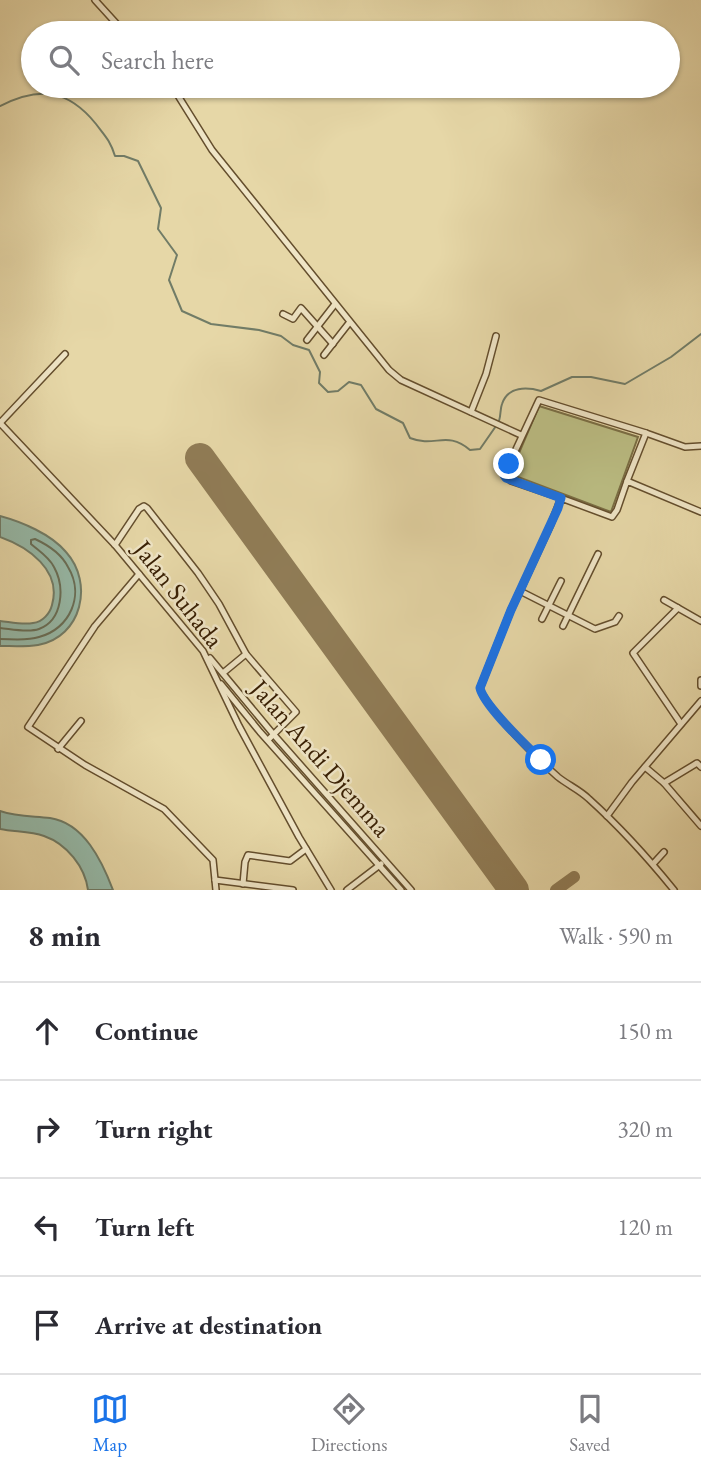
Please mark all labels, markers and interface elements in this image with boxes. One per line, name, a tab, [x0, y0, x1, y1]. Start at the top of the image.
search box	[21, 21, 680, 98]
icon: search	[45, 41, 83, 79]
text: Search here	[101, 43, 214, 77]
route end	[493, 448, 524, 479]
street label: Jalan Suhada	[125, 532, 232, 655]
street label: Jalan Andi Djemma	[242, 671, 399, 844]
route start	[525, 744, 556, 775]
text: 8 min	[28, 916, 101, 955]
text: Walk · 590 m	[559, 921, 673, 951]
icon: ahead	[28, 1012, 66, 1050]
text: Continue	[95, 1014, 198, 1048]
text: 150 m	[617, 1016, 673, 1046]
icon: right	[28, 1110, 66, 1148]
text: Turn right	[95, 1112, 213, 1146]
text: 320 m	[617, 1114, 673, 1144]
icon: left	[28, 1208, 66, 1246]
text: Turn left	[95, 1210, 194, 1244]
text: 120 m	[617, 1212, 673, 1242]
icon: arrive	[28, 1306, 66, 1344]
text: Arrive at destination	[95, 1308, 322, 1342]
tab: Map	[91, 1390, 129, 1457]
tab: Directions	[311, 1390, 387, 1457]
tab: Saved	[569, 1390, 610, 1457]

